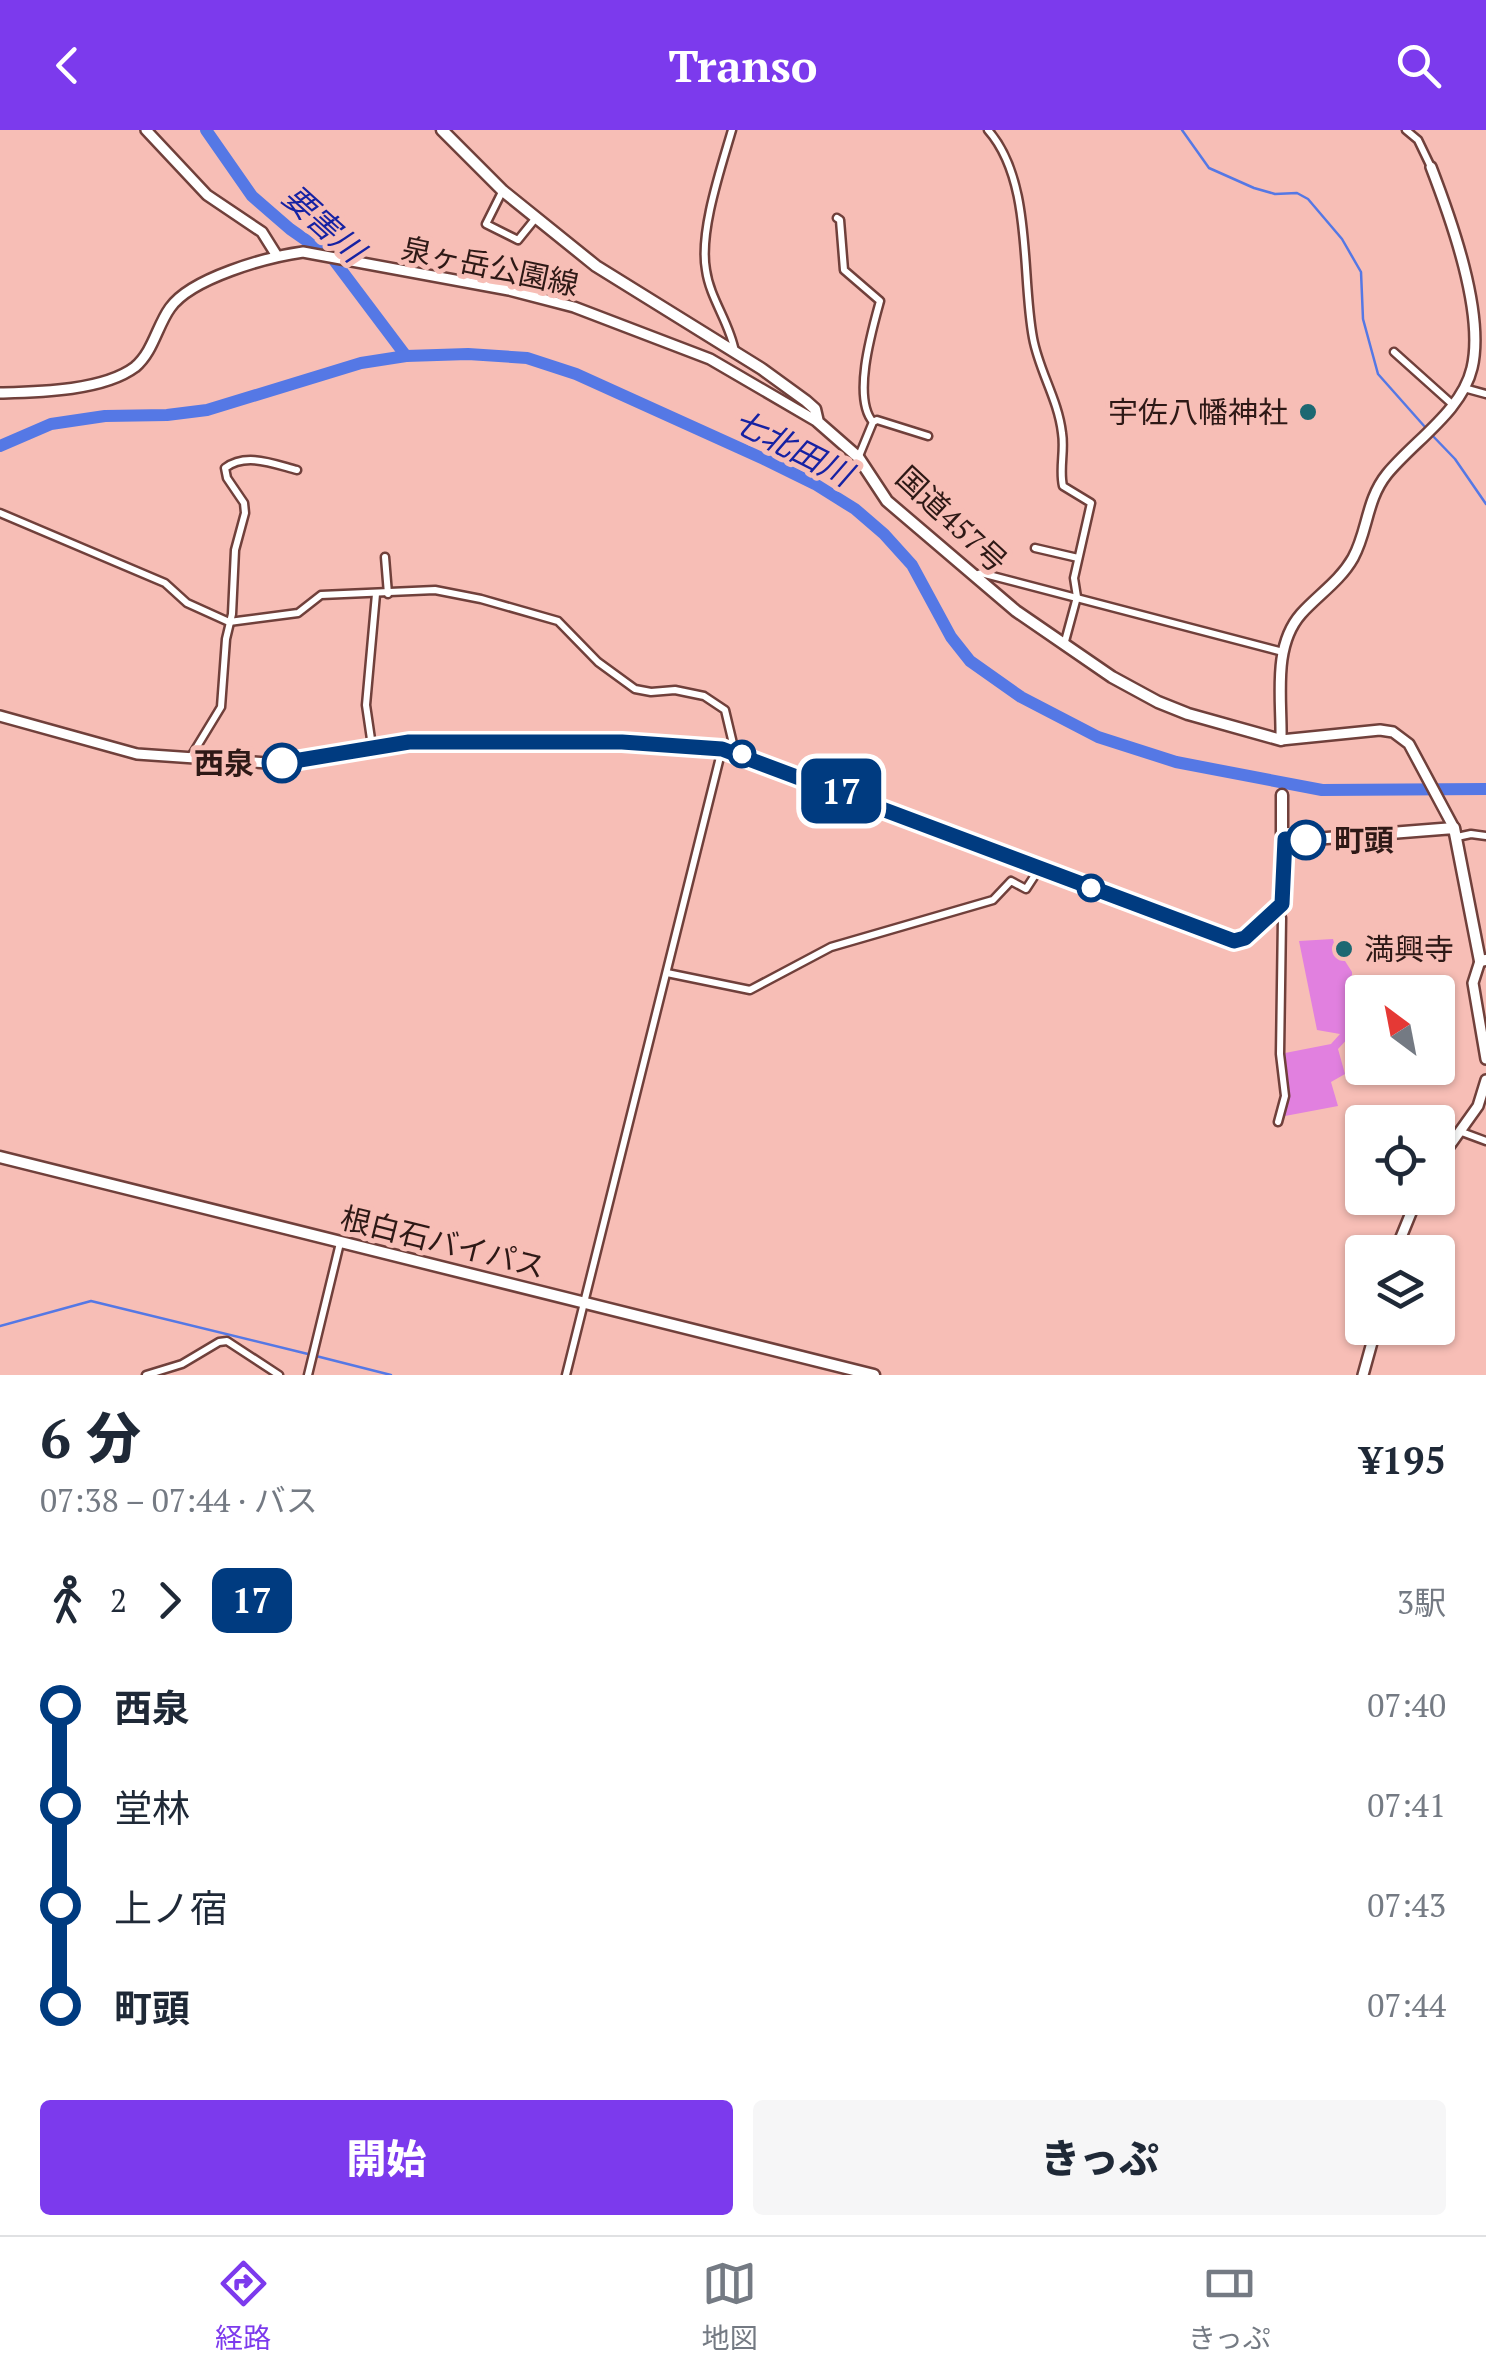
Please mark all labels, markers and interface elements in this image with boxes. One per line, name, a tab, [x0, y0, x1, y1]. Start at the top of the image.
text: Transo	[668, 35, 818, 95]
icon: back	[40, 38, 95, 93]
icon: search	[1391, 38, 1446, 93]
water label: 要害川	[274, 175, 376, 273]
street label: 泉ヶ岳公園線	[398, 228, 582, 304]
place label: 宇佐八幡神社	[1108, 392, 1288, 432]
water label: 七北田川	[726, 399, 862, 496]
marker: 宇佐八幡神社	[1297, 401, 1319, 423]
street label: 国道457号	[888, 457, 1016, 581]
unlabelled marker	[729, 741, 755, 767]
place label: 西泉	[194, 743, 254, 783]
marker: 西泉	[263, 744, 301, 782]
line badge: 17	[796, 758, 886, 824]
text: 17	[821, 768, 861, 814]
place label: 町頭	[1334, 820, 1394, 860]
marker: 町頭	[1287, 821, 1325, 859]
unlabelled marker	[1078, 875, 1104, 901]
place label: 満興寺	[1364, 929, 1454, 969]
marker: 満興寺	[1333, 938, 1355, 960]
north arrow	[1345, 975, 1455, 1085]
map controls	[1345, 975, 1455, 1345]
button: locate	[1345, 1105, 1455, 1215]
street label: 根白石バイパス	[337, 1197, 549, 1287]
button: layers	[1345, 1235, 1455, 1345]
text: 6 分	[40, 1401, 141, 1474]
text: ¥195	[1360, 1435, 1446, 1485]
text: 07:38 – 07:44 · バス	[40, 1479, 318, 1521]
icon: walk	[40, 1573, 95, 1628]
icon: forward	[142, 1573, 197, 1628]
text: 17	[232, 1577, 272, 1623]
text: 2	[110, 1579, 127, 1621]
text: 3駅	[1397, 1581, 1446, 1623]
text: 西泉	[114, 1683, 190, 1733]
text: 07:40	[1367, 1684, 1446, 1726]
text: 堂林	[114, 1783, 190, 1833]
text: 07:41	[1367, 1784, 1446, 1826]
text: 上ノ宿	[114, 1883, 228, 1933]
text: 07:43	[1367, 1884, 1446, 1926]
text: 町頭	[114, 1983, 190, 2033]
text: 07:44	[1367, 1984, 1446, 2026]
button: 開始	[40, 2100, 733, 2215]
button: きっぷ	[753, 2100, 1446, 2215]
tab: 経路	[215, 2256, 271, 2356]
tab: 地図	[702, 2256, 758, 2356]
tab: きっぷ	[1188, 2256, 1271, 2356]

